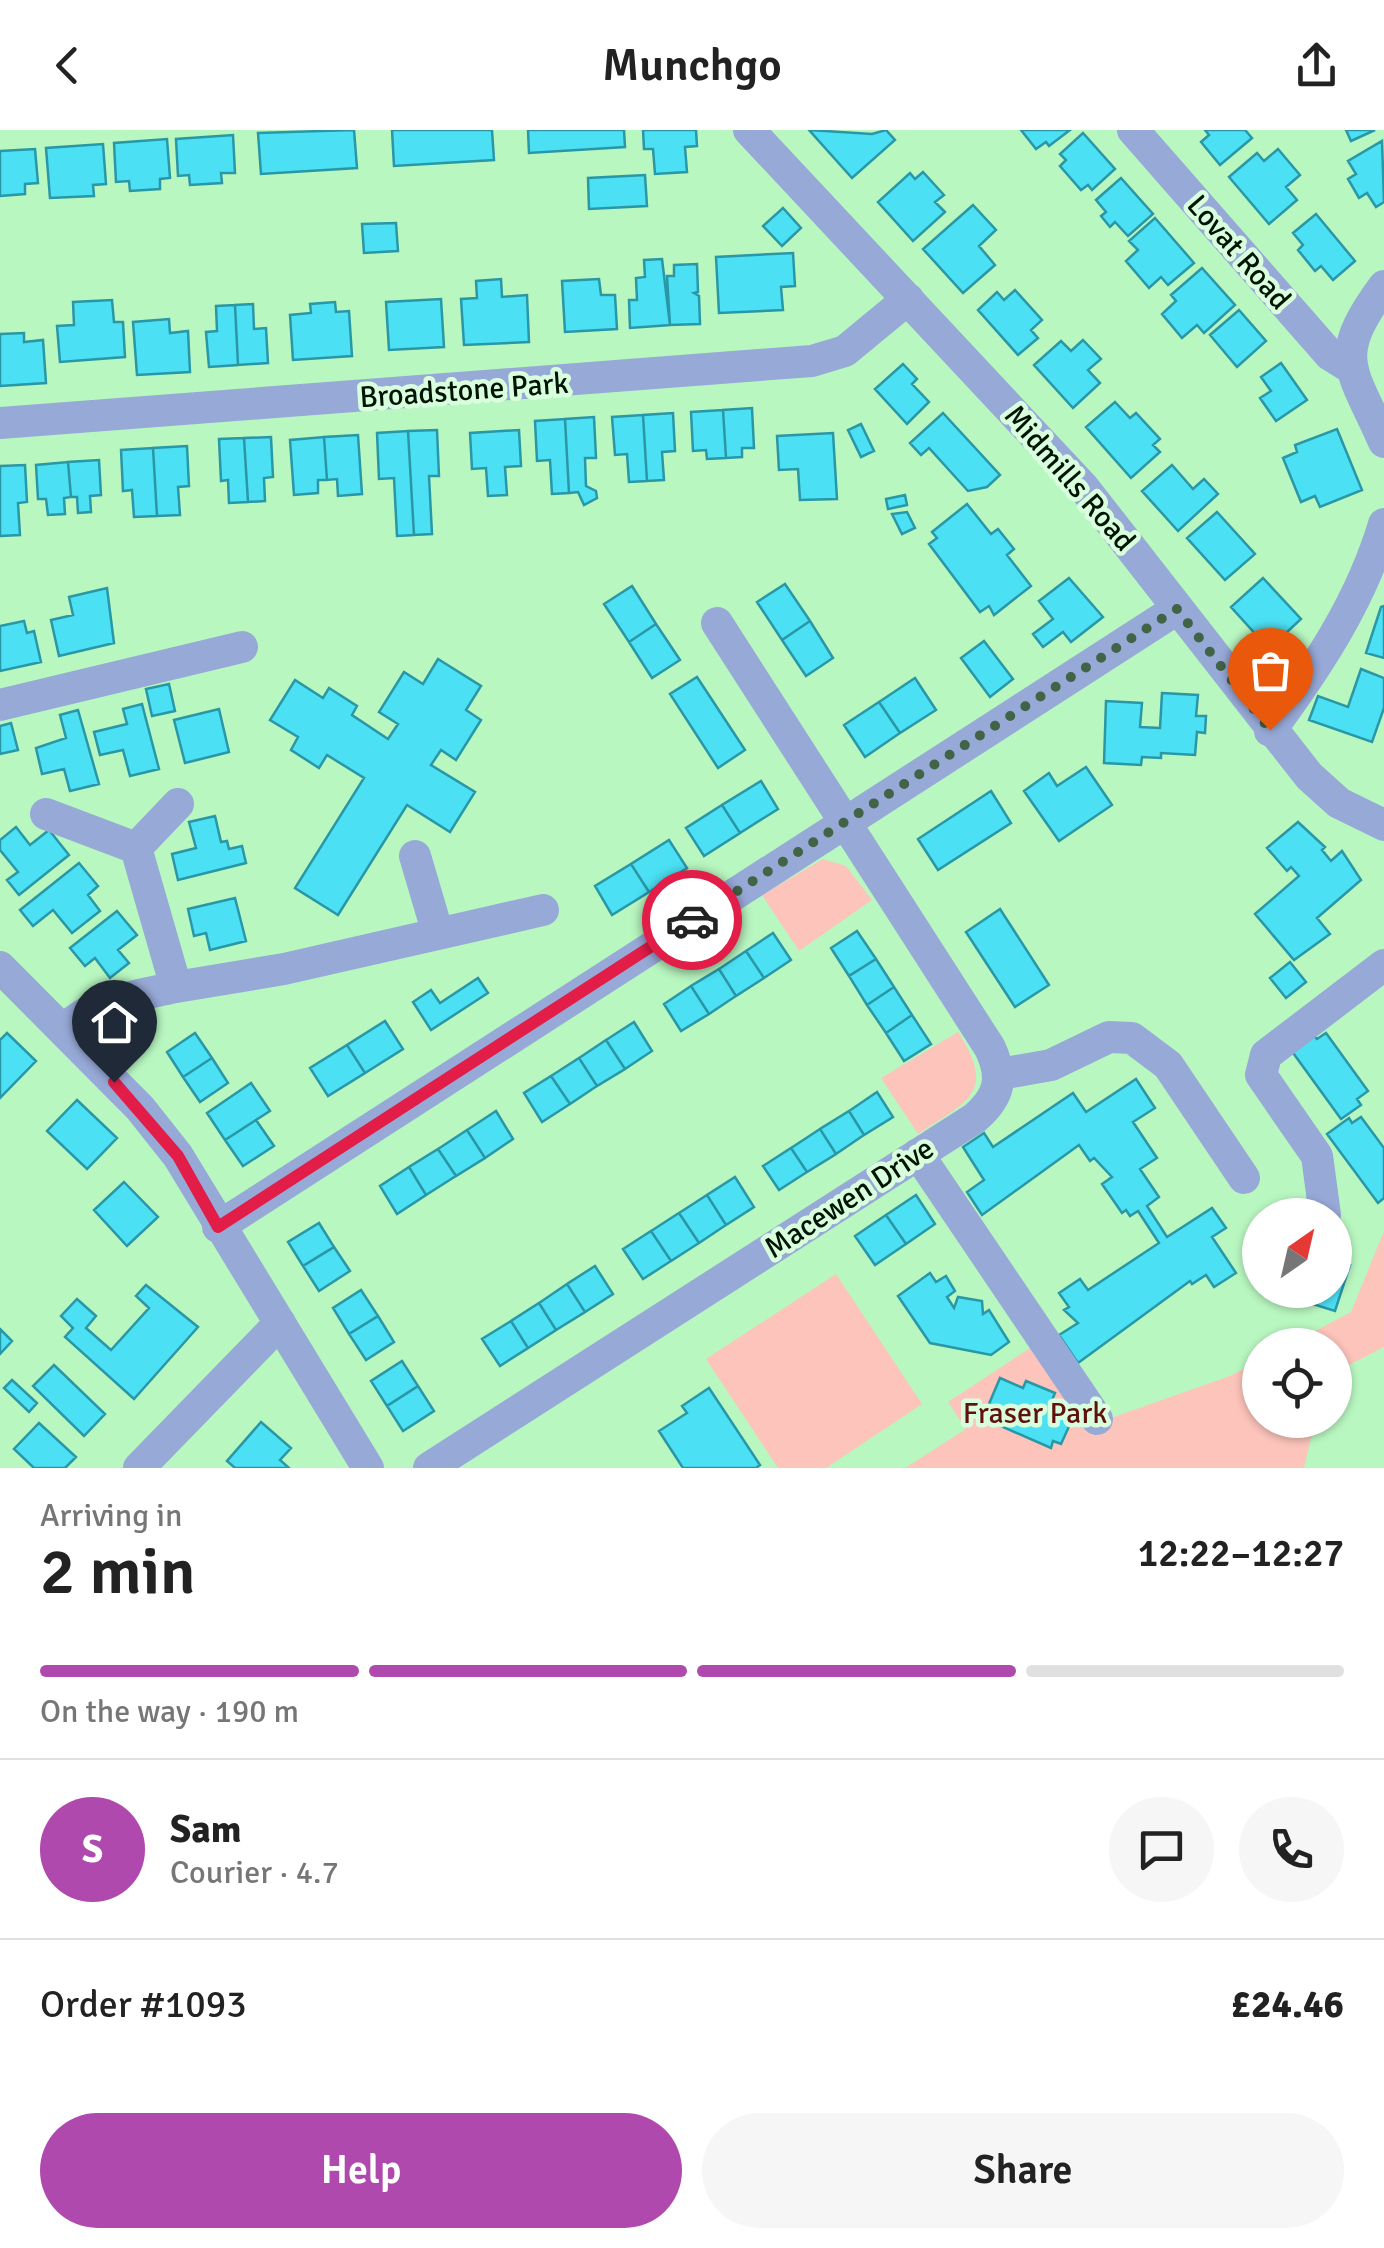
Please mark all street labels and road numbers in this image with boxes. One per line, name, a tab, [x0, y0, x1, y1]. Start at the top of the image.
street label: Lovat Road	[1179, 187, 1299, 317]
street label: Broadstone Park	[358, 365, 570, 416]
street label: Midmills Road	[996, 398, 1143, 559]
street label: Macewen Drive	[758, 1130, 941, 1267]

